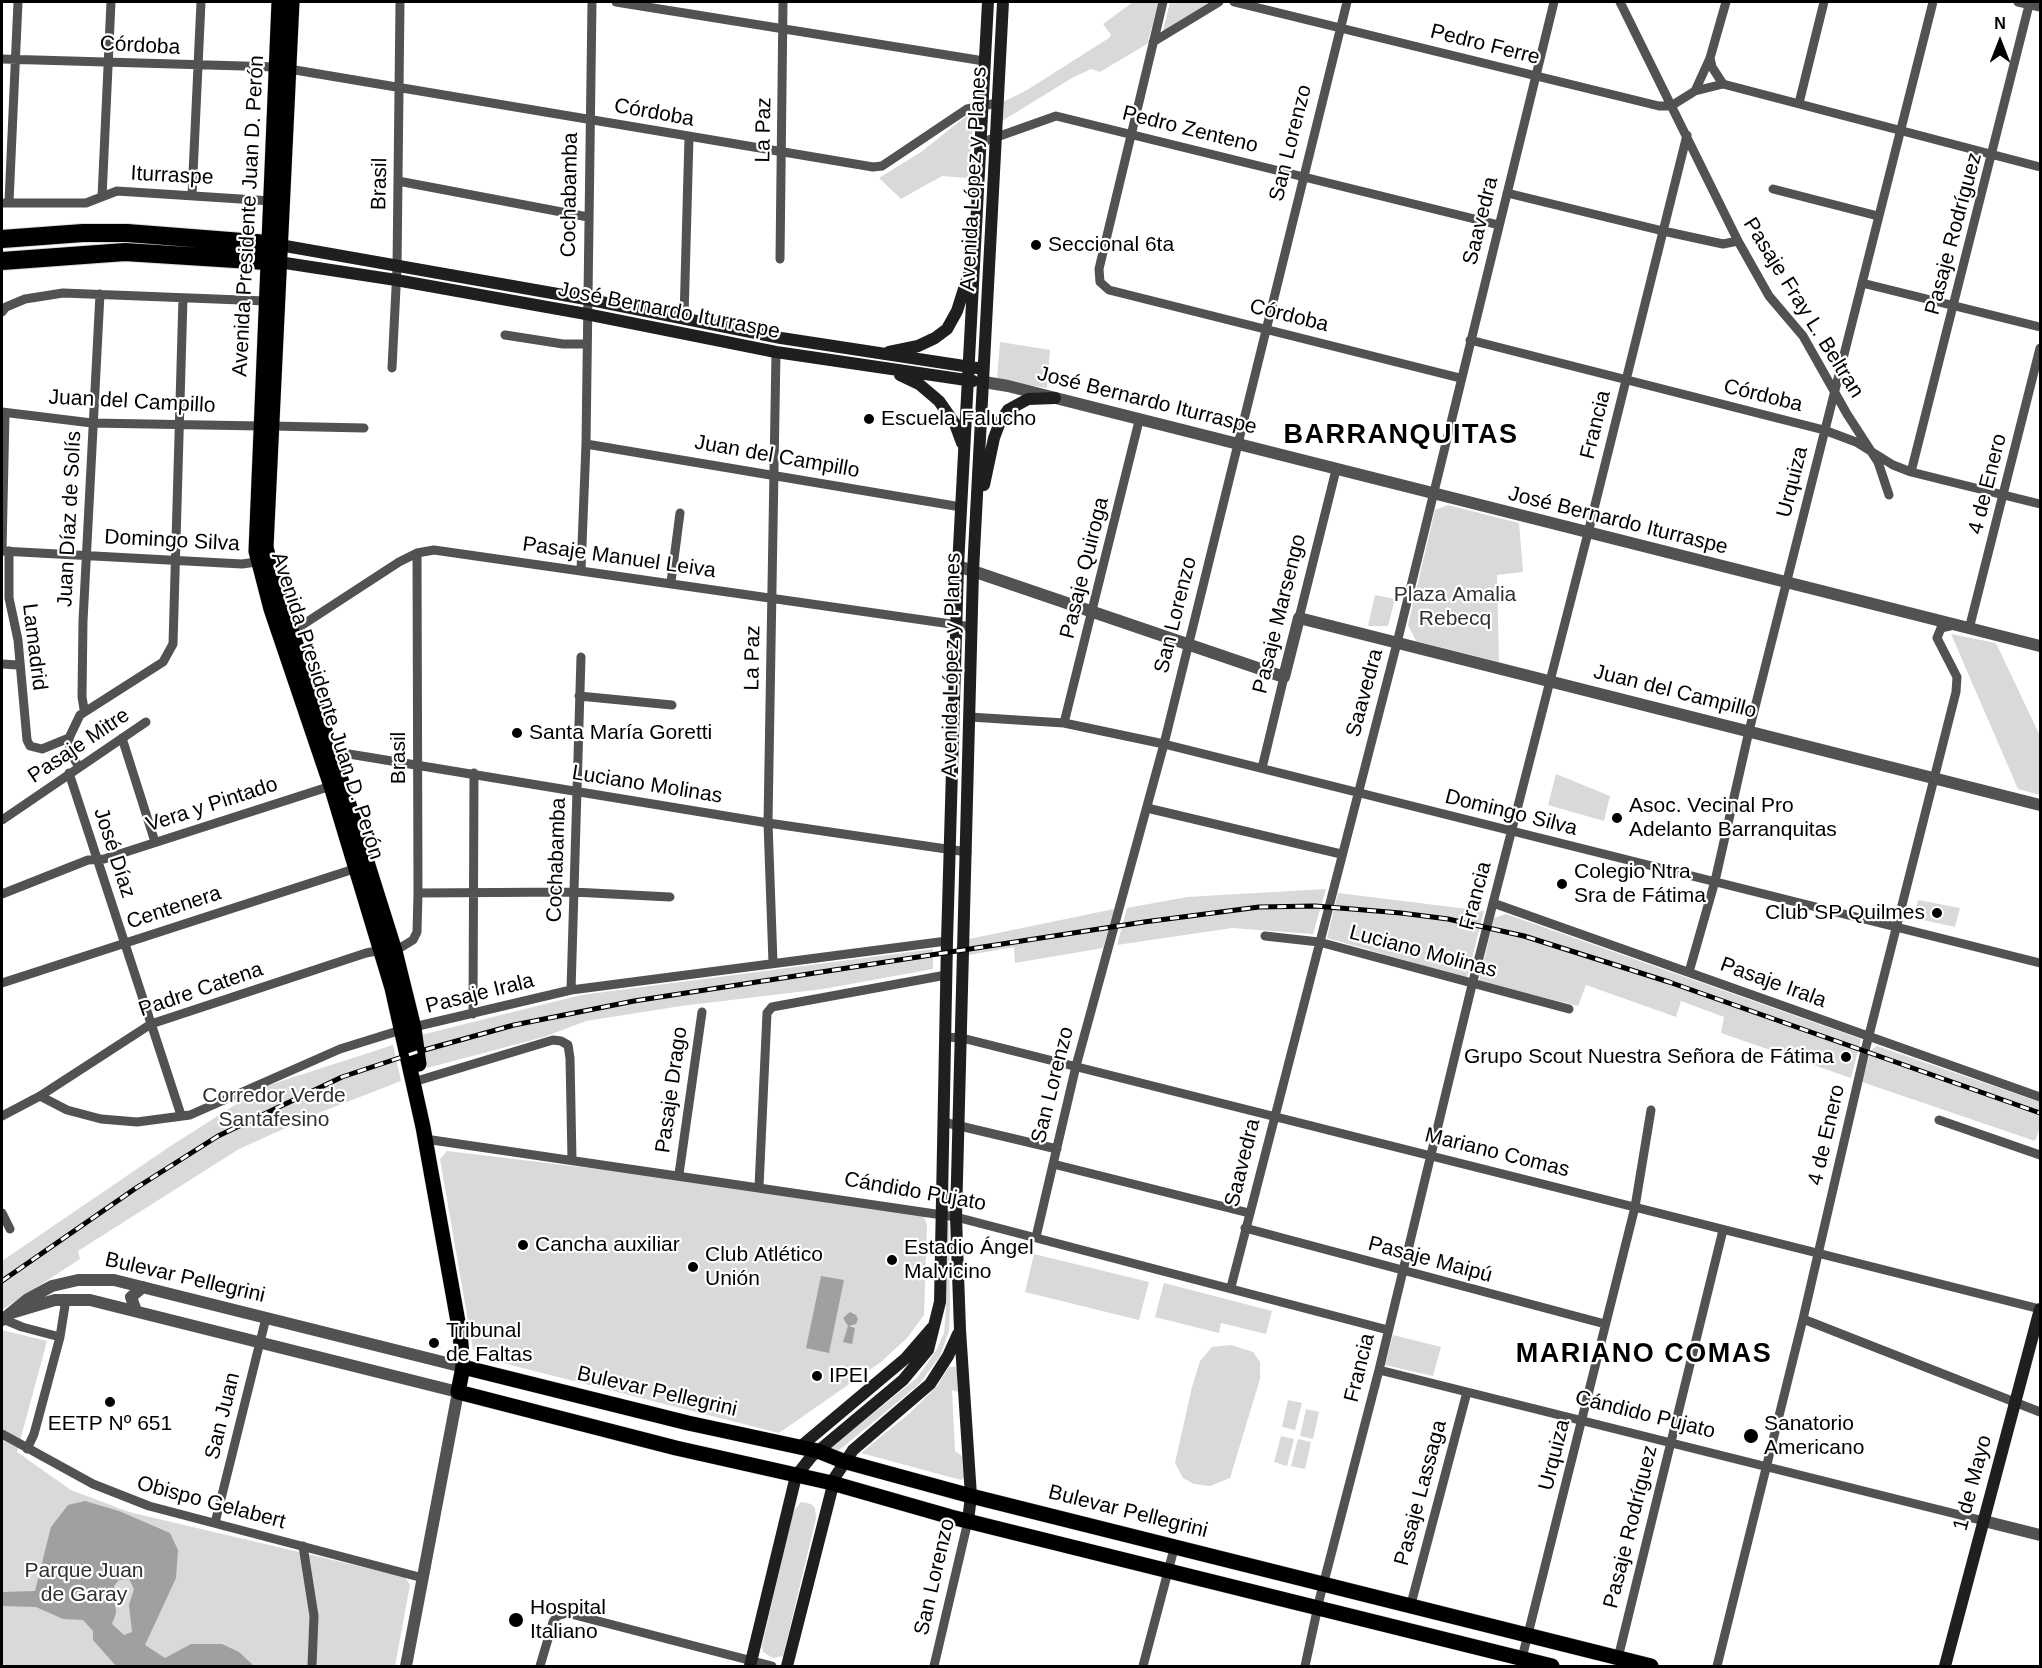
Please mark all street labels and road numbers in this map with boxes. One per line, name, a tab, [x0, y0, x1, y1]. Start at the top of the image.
street label: Pedro Ferre	[1428, 19, 1542, 71]
street label: Córdoba	[99, 31, 181, 61]
street label: Avenida Presidente Juan D. Perón	[228, 55, 270, 377]
street label: Avenida López y Planes	[956, 66, 992, 292]
street label: San Lorenzo	[1264, 82, 1318, 204]
street label: Córdoba	[612, 94, 696, 132]
street label: La Paz	[751, 97, 777, 163]
street label: Pedro Zenteno	[1120, 101, 1260, 159]
street label: Cochabamba	[556, 132, 584, 258]
street label: Pasaje Rodríguez	[1920, 150, 1988, 318]
street label: Brasil	[367, 158, 393, 210]
street label: Iturraspe	[130, 161, 214, 191]
street label: Saavedra	[1458, 174, 1504, 268]
street label: Pasaje Fray L. Beltran	[1737, 213, 1869, 403]
street label: José Bernardo Iturraspe	[556, 277, 782, 345]
street label: Córdoba	[1247, 294, 1331, 338]
street label: José Bernardo Iturraspe	[1035, 362, 1259, 440]
street label: Córdoba	[1721, 374, 1805, 418]
street label: Juan del Campillo	[48, 385, 216, 419]
street label: Francia	[1575, 388, 1617, 462]
street label: Juan Díaz de Solís	[53, 430, 87, 608]
street label: Juan del Campillo	[693, 430, 861, 484]
street label: 4 de Enero	[1963, 431, 2013, 537]
street label: Urquiza	[1772, 444, 1814, 520]
street label: José Bernardo Iturraspe	[1506, 482, 1730, 560]
street label: Pasaje Quiroga	[1055, 495, 1115, 641]
street label: Domingo Silva	[104, 525, 240, 557]
street label: Pasaje Manuel Leiva	[521, 532, 717, 584]
street label: Pasaje Marsengo	[1248, 532, 1312, 696]
street label: Avenida Presidente Juan D. Perón	[265, 549, 389, 863]
street label: Avenida López y Planes	[937, 552, 967, 778]
street label: San Lorenzo	[1149, 554, 1203, 676]
street label: Lamadrid	[16, 602, 52, 692]
street label: La Paz	[740, 625, 766, 691]
street label: Saavedra	[1341, 646, 1389, 740]
street label: Juan del Campillo	[1591, 660, 1759, 724]
street label: Pasaje Mitre	[24, 703, 134, 789]
street label: Brasil	[386, 732, 412, 784]
street label: Luciano Molinas	[570, 761, 724, 809]
street label: Vera y Pintado	[143, 772, 281, 838]
street label: Domingo Silva	[1442, 784, 1580, 842]
street label: Cochabamba	[542, 797, 572, 923]
street label: José Díaz	[88, 805, 140, 901]
street label: Francia	[1455, 859, 1497, 933]
street label: Centenera	[123, 881, 225, 935]
street label: Luciano Molinas	[1346, 920, 1500, 984]
street label: Pasaje Irala	[1717, 952, 1829, 1014]
street label: Padre Catena	[136, 957, 266, 1023]
street label: Pasaje Irala	[423, 968, 537, 1020]
street label: San Lorenzo	[1026, 1024, 1080, 1146]
street label: Pasaje Drago	[651, 1025, 693, 1155]
street label: 4 de Enero	[1803, 1082, 1851, 1188]
street label: Saavedra	[1220, 1116, 1266, 1210]
street label: Mariano Comas	[1422, 1123, 1572, 1183]
street label: Cándido Pujato	[842, 1167, 988, 1217]
street label: Pasaje Maipú	[1365, 1231, 1495, 1289]
street label: Bulevar Pellegrini	[103, 1247, 267, 1309]
street label: Francia	[1339, 1331, 1381, 1405]
street label: Bulevar Pellegrini	[575, 1361, 739, 1423]
street label: San Juan	[200, 1370, 246, 1462]
street label: Cándido Pujato	[1572, 1385, 1718, 1445]
street label: Urquiza	[1534, 1417, 1576, 1493]
street label: Pasaje Lassaga	[1389, 1418, 1453, 1568]
street label: 1 de Mayo	[1948, 1432, 1998, 1534]
street label: Pasaje Rodríguez	[1599, 1443, 1663, 1611]
street label: Obispo Gelabert	[134, 1471, 288, 1535]
street label: Bulevar Pellegrini	[1046, 1480, 1210, 1544]
street label: San Lorenzo	[909, 1516, 961, 1638]

